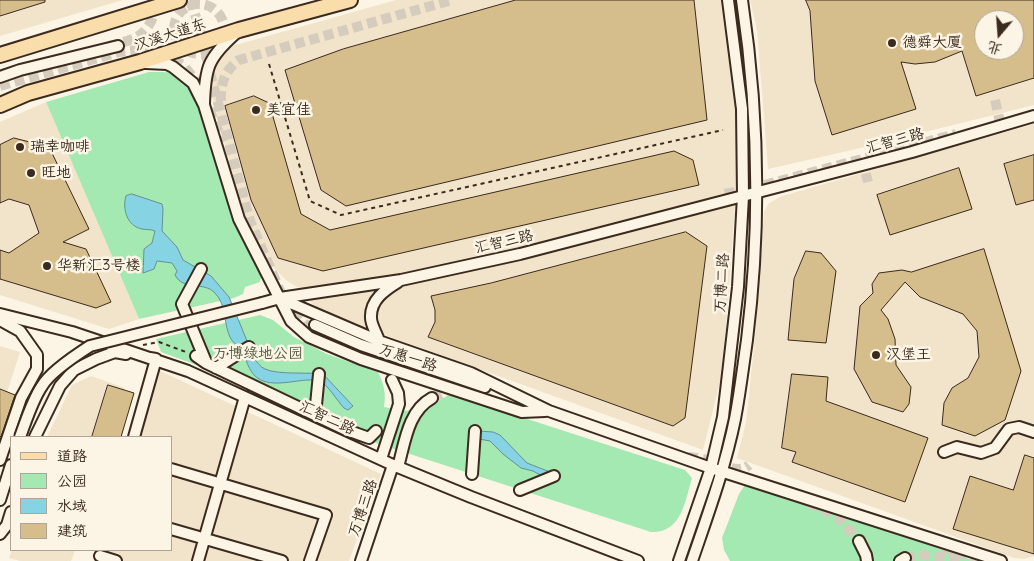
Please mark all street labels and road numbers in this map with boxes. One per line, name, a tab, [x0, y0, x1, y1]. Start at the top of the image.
street label: 汉溪大道东	[132, 15, 208, 55]
street label: 汇智三路	[864, 125, 926, 157]
street label: 汇智三路	[473, 226, 535, 258]
street label: 万博二路	[711, 252, 733, 314]
street label: 万惠一路	[377, 340, 439, 376]
street label: 汇智二路	[296, 397, 358, 439]
street label: 万博三路	[345, 477, 381, 539]

